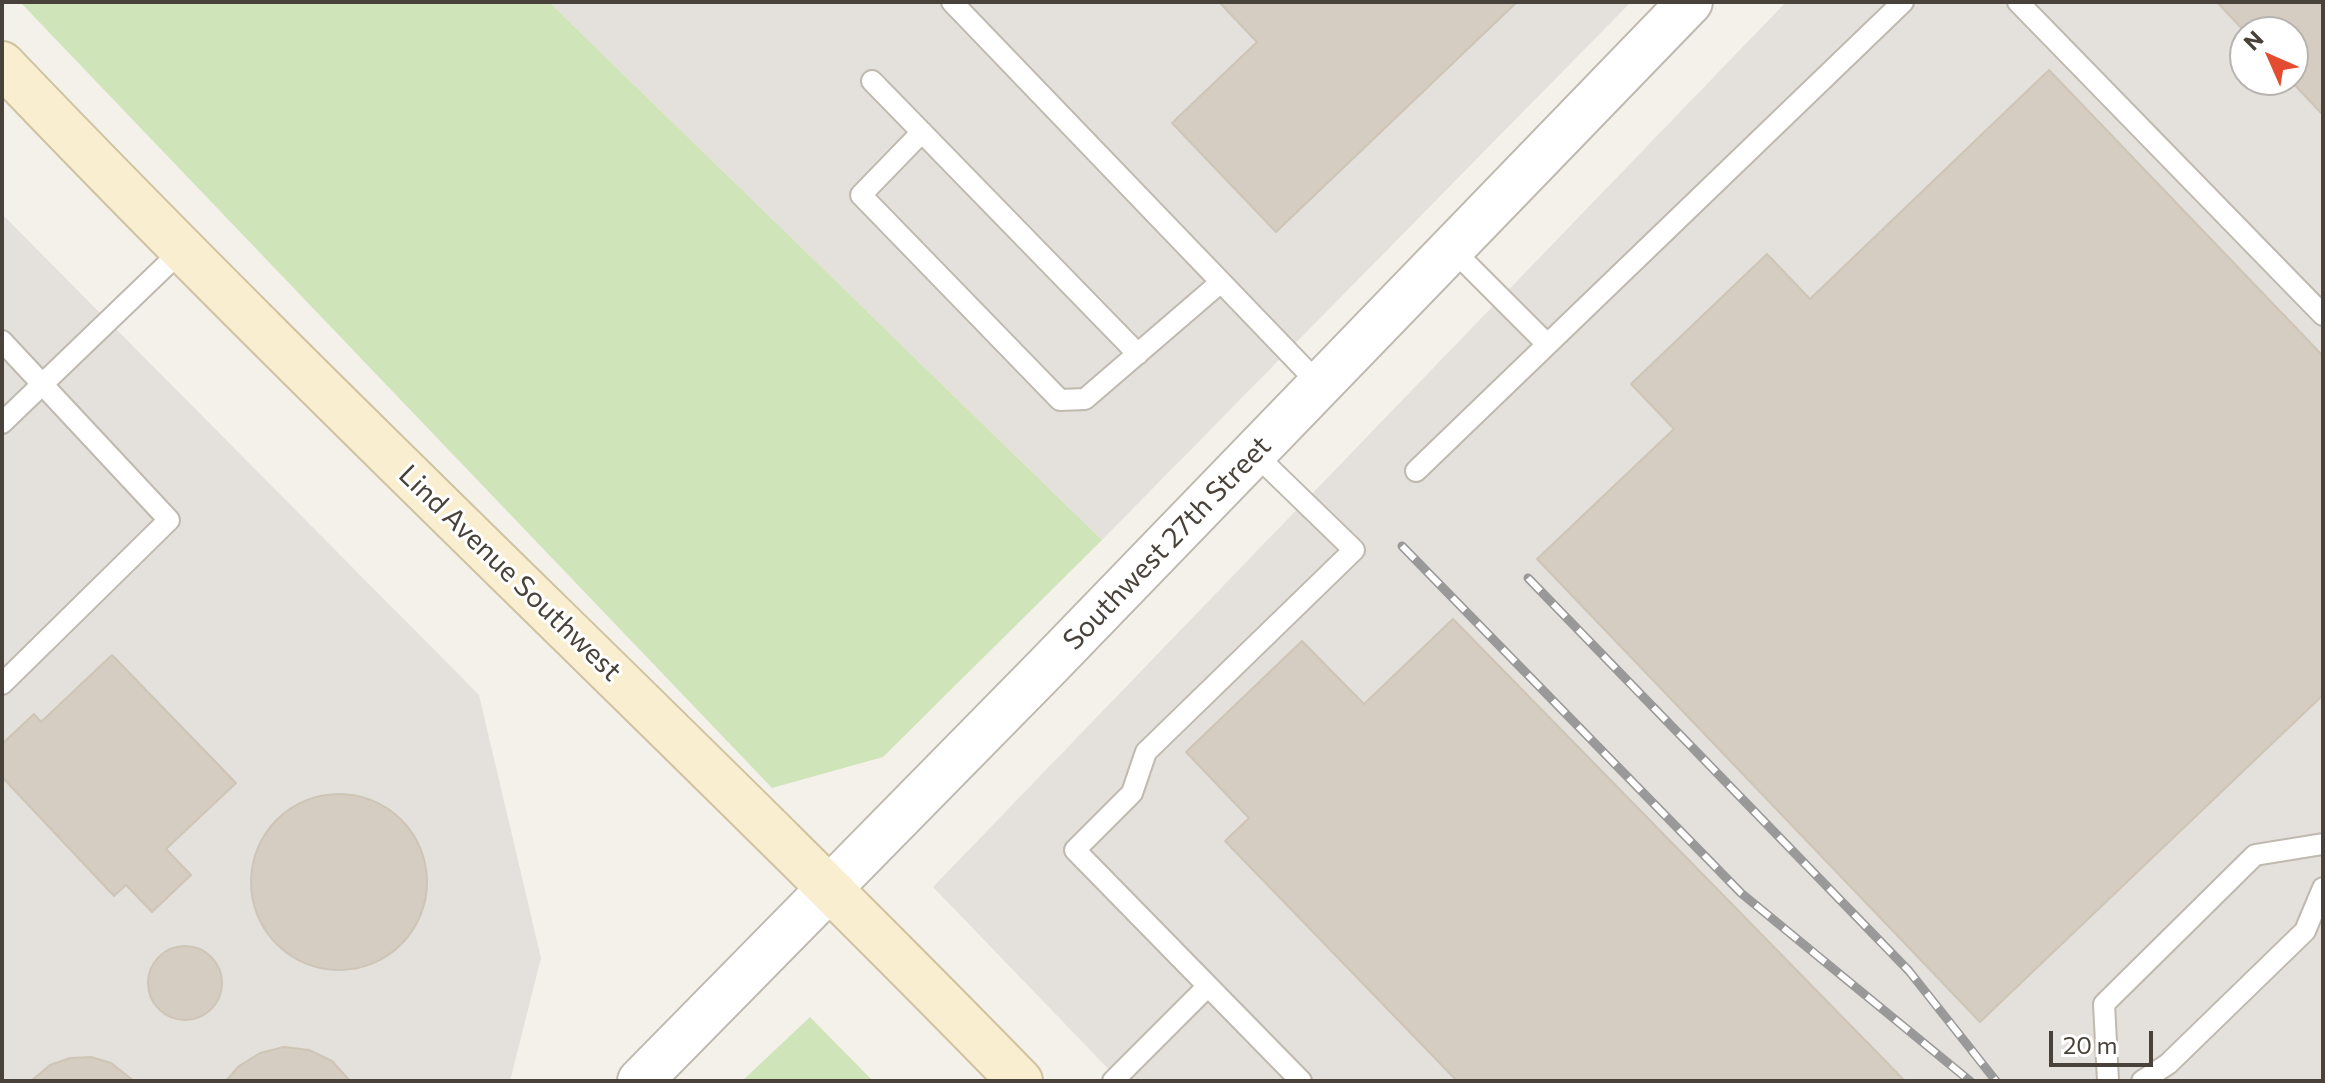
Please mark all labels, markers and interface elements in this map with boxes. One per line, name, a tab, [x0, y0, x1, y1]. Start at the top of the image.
north arrow	[2229, 16, 2309, 96]
text: N	[2238, 25, 2268, 55]
street label: Southwest 27th Street	[1056, 429, 1278, 657]
street label: Lind Avenue Southwest	[392, 458, 628, 688]
scale bar	[2053, 1015, 2157, 1065]
text: 20 m	[2063, 1030, 2117, 1059]

